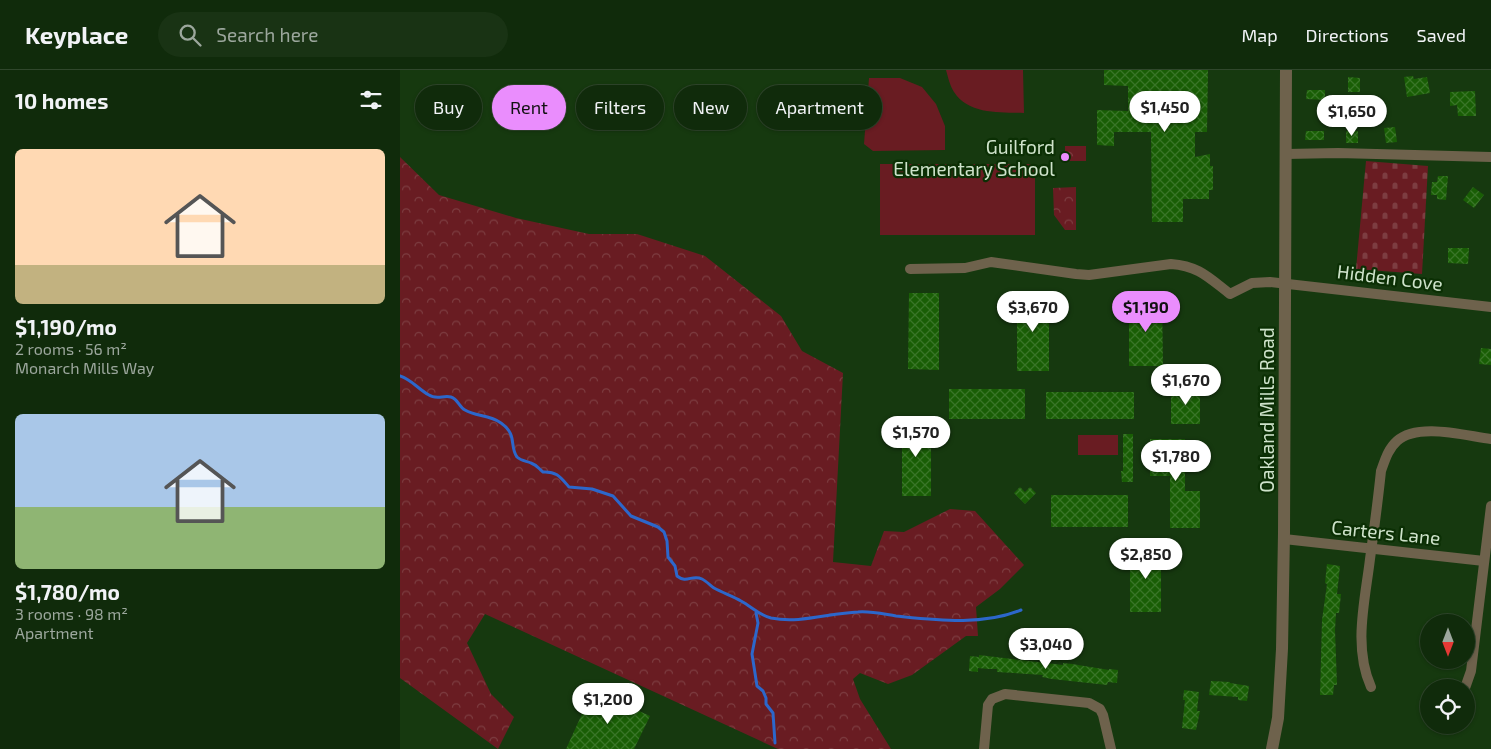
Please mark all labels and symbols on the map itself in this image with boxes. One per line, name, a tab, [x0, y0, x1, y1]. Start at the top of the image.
pin: $1,450	[1124, 90, 1206, 133]
pin: $1,650	[1311, 94, 1393, 137]
place label: Guilford Elementary School	[893, 135, 1055, 180]
marker: Guilford Elementary School	[1059, 151, 1071, 163]
street label: Hidden Cove	[1336, 259, 1444, 295]
pin: $3,670	[992, 290, 1074, 333]
pin: $1,190	[1105, 290, 1187, 333]
street label: Oakland Mills Road	[1255, 327, 1278, 493]
pin: $1,670	[1145, 364, 1227, 406]
pin: $1,570	[875, 416, 957, 458]
pin: $1,780	[1135, 440, 1217, 482]
street label: Carters Lane	[1330, 515, 1442, 549]
pin: $2,850	[1105, 538, 1187, 580]
north arrow	[1420, 614, 1475, 669]
pin: $3,040	[1005, 628, 1087, 670]
pin: $1,200	[567, 682, 649, 725]

